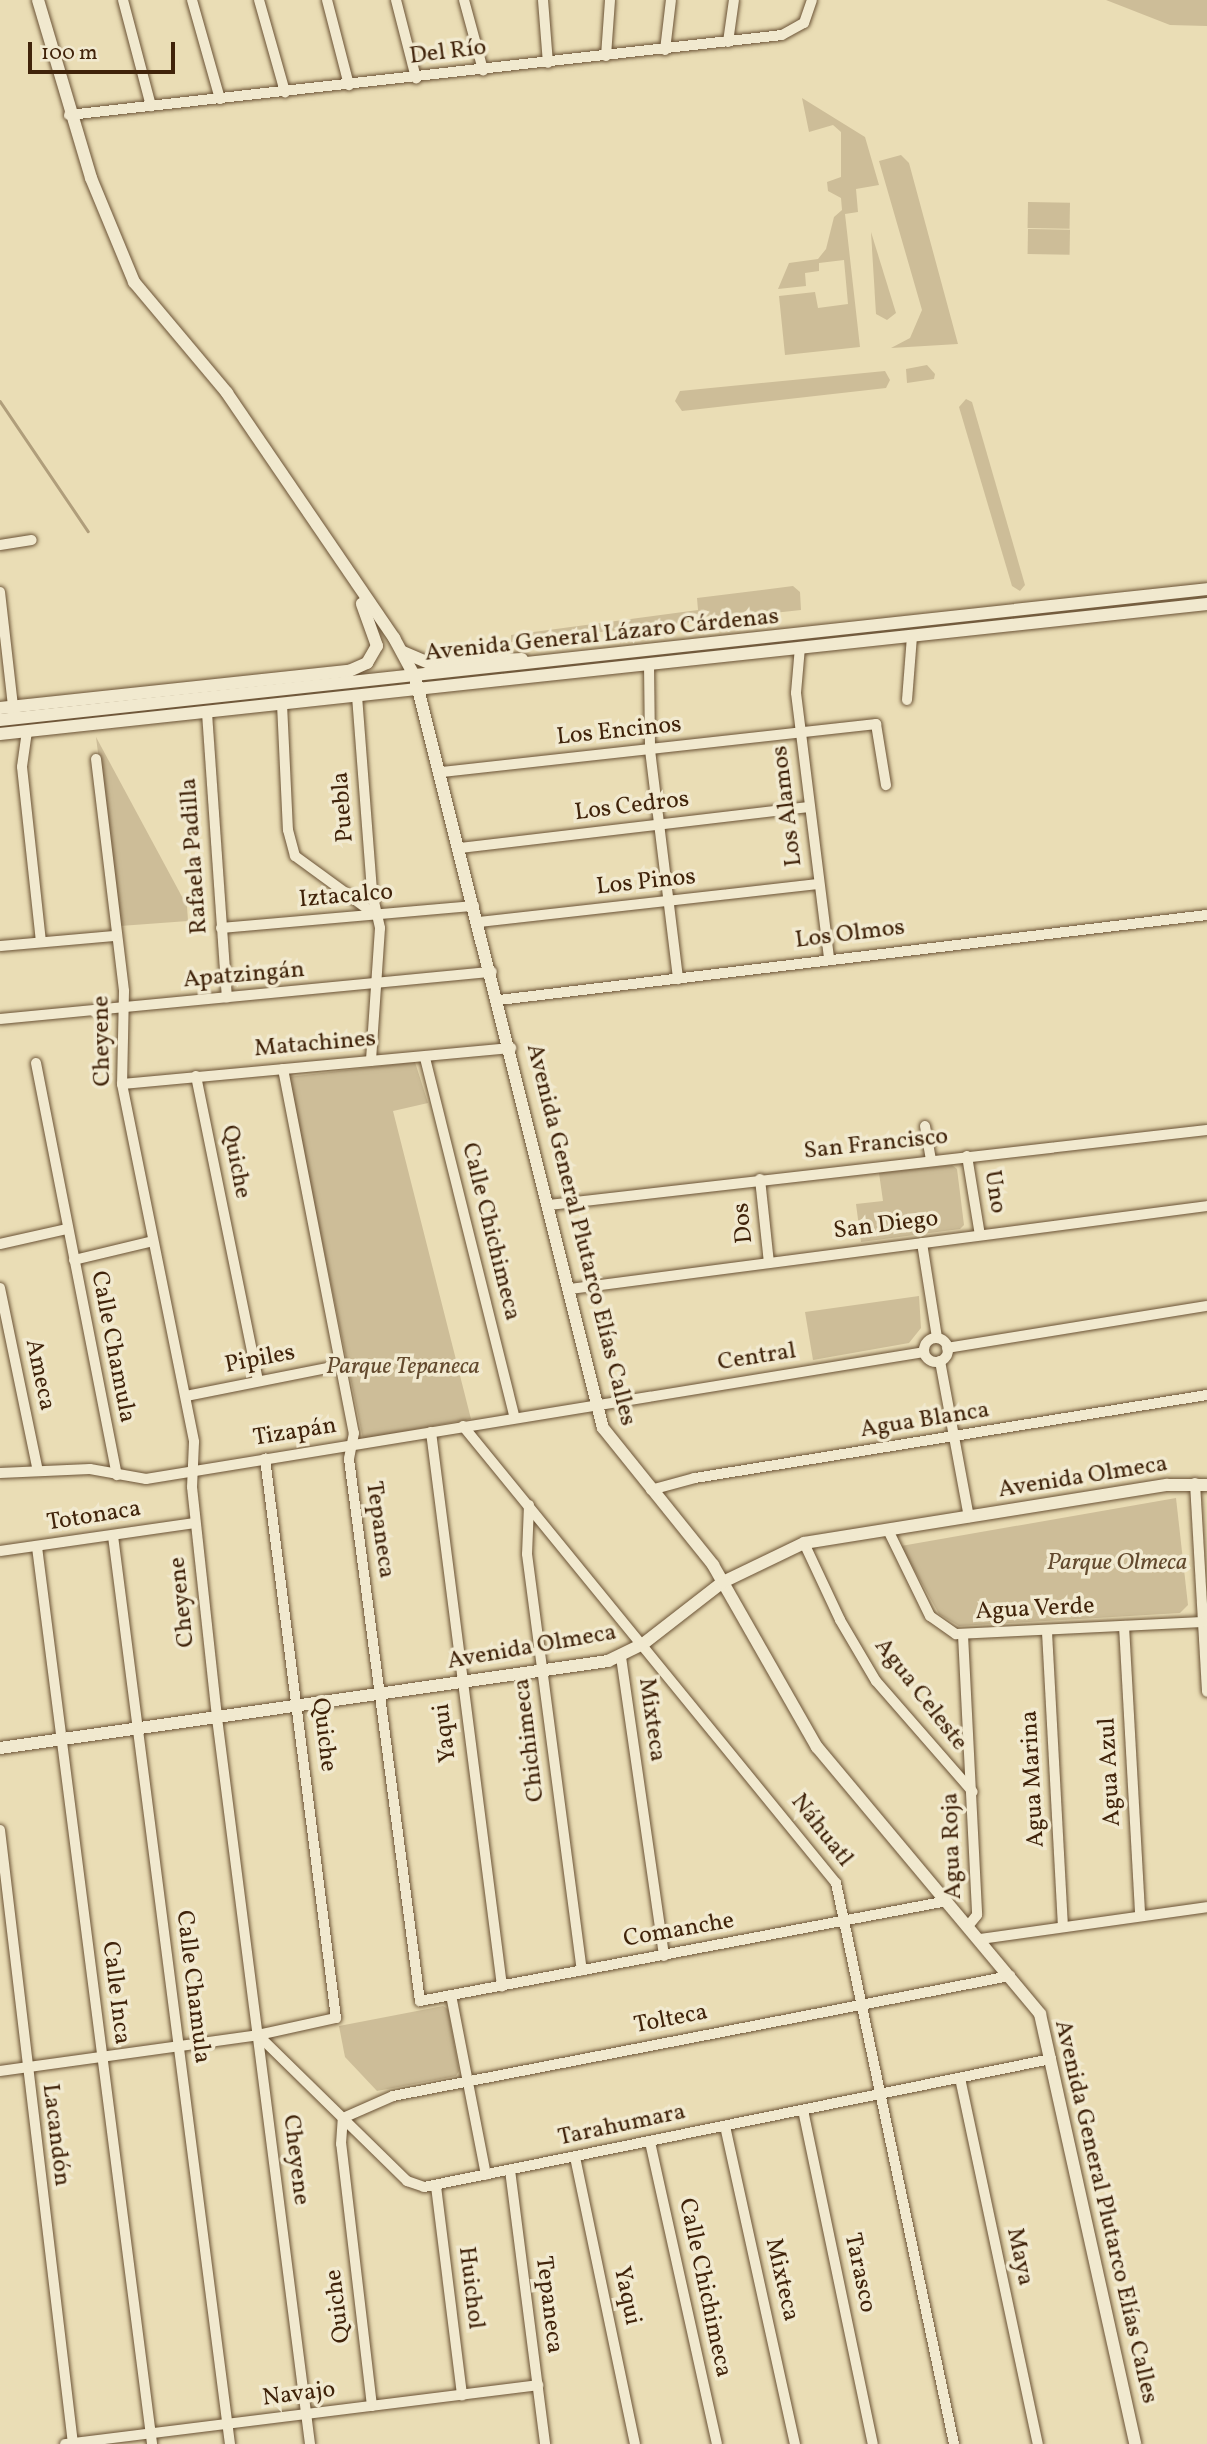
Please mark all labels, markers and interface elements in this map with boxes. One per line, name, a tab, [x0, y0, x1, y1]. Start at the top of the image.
scale bar	[32, 28, 178, 72]
street label: Del Río	[408, 34, 488, 72]
text: 100 m	[41, 39, 98, 68]
street label: Avenida General Lázaro Cárdenas	[424, 603, 780, 669]
street label: Los Encinos	[555, 711, 683, 753]
street label: Los Alamos	[766, 744, 810, 868]
street label: Puebla	[327, 771, 361, 843]
street label: Rafaela Padilla	[175, 777, 215, 935]
street label: Los Cedros	[573, 786, 691, 828]
street label: Los Pinos	[595, 863, 697, 903]
street label: Iztacalco	[298, 879, 394, 915]
street label: Los Olmos	[794, 914, 906, 956]
street label: Apatzingán	[182, 956, 306, 996]
street label: Cheyene	[88, 995, 118, 1087]
street label: Matachines	[253, 1025, 377, 1065]
street label: Avenida General Plutarco Elías Calles	[519, 1041, 641, 1429]
street label: Quiche	[214, 1123, 256, 1201]
street label: San Francisco	[802, 1123, 950, 1167]
street label: Calle Chichimeca	[454, 1140, 526, 1324]
street label: Uno	[976, 1168, 1012, 1216]
street label: Dos	[728, 1201, 760, 1245]
street label: San Diego	[832, 1205, 940, 1247]
street label: Calle Chamula	[83, 1269, 141, 1425]
street label: Ameca	[17, 1337, 61, 1413]
street label: Central	[716, 1338, 798, 1378]
street label: Pipiles	[222, 1339, 298, 1381]
park label: Parque Tepaneca	[326, 1354, 480, 1382]
street label: Agua Blanca	[858, 1397, 992, 1445]
street label: Tizapán	[251, 1412, 339, 1454]
street label: Avenida Olmeca	[996, 1450, 1170, 1506]
street label: Tepaneca	[358, 1480, 400, 1580]
street label: Totonaca	[45, 1495, 143, 1539]
park label: Parque Olmeca	[1047, 1550, 1187, 1578]
street label: Cheyene	[164, 1555, 202, 1649]
street label: Agua Verde	[974, 1592, 1096, 1628]
street label: Avenida Olmeca	[445, 1619, 619, 1677]
street label: Agua Celeste	[867, 1633, 973, 1757]
street label: Mixteca	[631, 1676, 671, 1764]
street label: Chichimeca	[508, 1677, 552, 1803]
street label: Quiche	[304, 1696, 342, 1774]
street label: Yaqui	[428, 1702, 464, 1764]
street label: Agua Marina	[1016, 1710, 1052, 1848]
street label: Agua Azul	[1094, 1717, 1128, 1827]
street label: Náhuatl	[784, 1789, 858, 1873]
street label: Agua Roja	[937, 1792, 969, 1900]
street label: Comanche	[621, 1907, 737, 1955]
street label: Calle Chamula	[168, 1909, 216, 2065]
street label: Calle Inca	[94, 1940, 136, 2046]
street label: Tolteca	[632, 1999, 710, 2041]
street label: Avenida General Plutarco Elías Calles	[1047, 2018, 1163, 2406]
street label: Lacandón	[34, 2082, 76, 2188]
street label: Tarahumara	[556, 2098, 688, 2154]
street label: Cheyene	[275, 2113, 315, 2207]
street label: Calle Chichimeca	[671, 2196, 737, 2380]
street label: Maya	[999, 2225, 1039, 2289]
street label: Tarasco	[837, 2231, 881, 2315]
street label: Mixteca	[757, 2236, 805, 2324]
street label: Huichol	[451, 2245, 489, 2331]
street label: Tepaneca	[528, 2255, 568, 2355]
street label: Yaqui	[606, 2264, 646, 2328]
street label: Quiche	[320, 2267, 358, 2345]
street label: Navajo	[261, 2376, 337, 2414]

